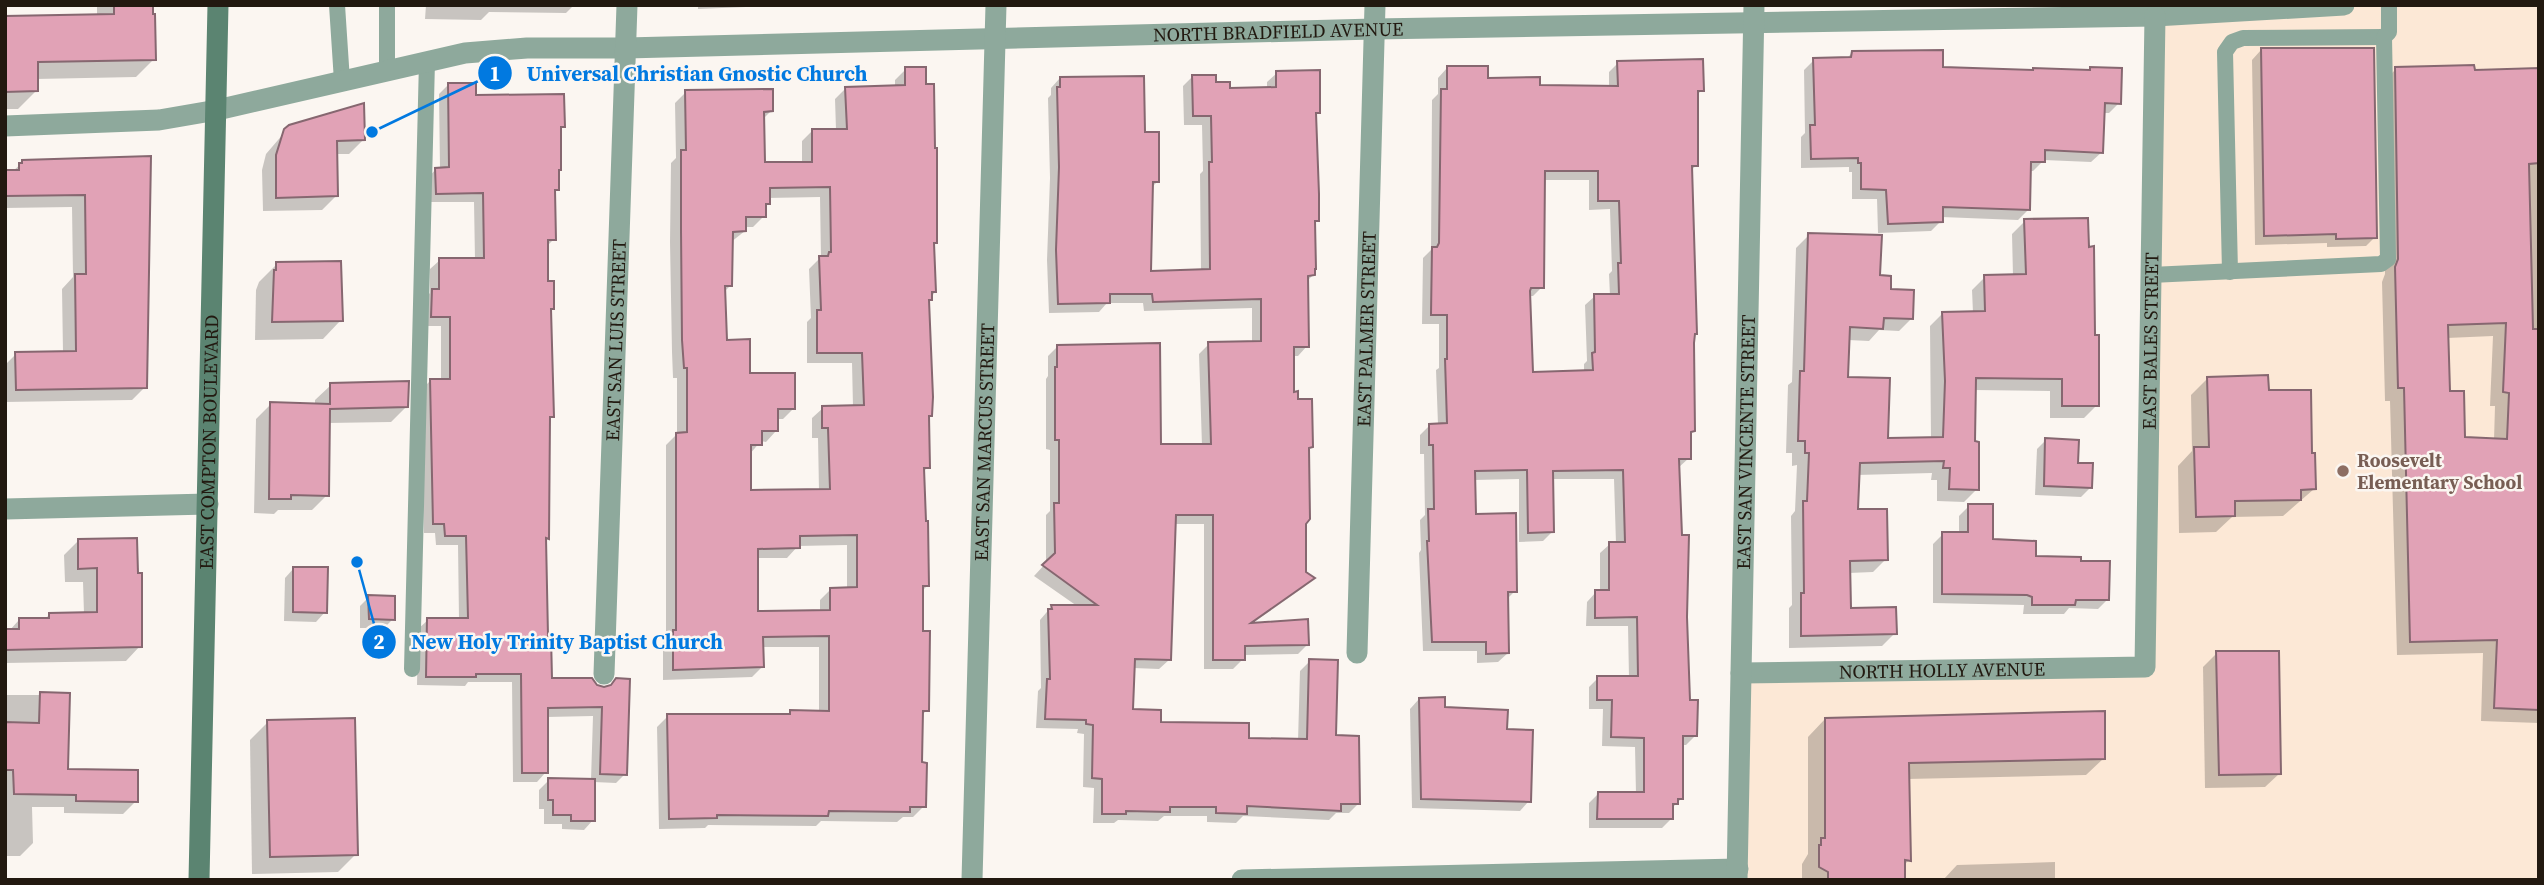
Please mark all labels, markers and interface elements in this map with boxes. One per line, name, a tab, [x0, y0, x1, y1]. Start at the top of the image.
street label: NORTH BRADFIELD AVENUE	[1153, 16, 1403, 48]
callout: Universal Christian Gnostic Church	[477, 52, 881, 94]
text: 1	[489, 59, 501, 88]
text: Universal Christian Gnostic Church	[527, 59, 867, 88]
street label: EAST PALMER STREET	[1350, 230, 1382, 427]
street label: EAST SAN LUIS STREET	[599, 238, 632, 442]
street label: EAST BALES STREET	[2136, 252, 2164, 430]
street label: EAST COMPTON BOULEVARD	[193, 314, 224, 570]
street label: EAST SAN VINCENTE STREET	[1730, 314, 1761, 570]
street label: EAST SAN MARCUS STREET	[968, 322, 1000, 562]
place label: Roosevelt Elementary School	[2357, 447, 2522, 495]
marker: Roosevelt Elementary School	[2335, 463, 2351, 479]
callout: New Holy Trinity Baptist Church	[362, 621, 737, 663]
text: 2	[373, 627, 385, 656]
text: New Holy Trinity Baptist Church	[411, 627, 723, 656]
street label: NORTH HOLLY AVENUE	[1839, 655, 2045, 685]

